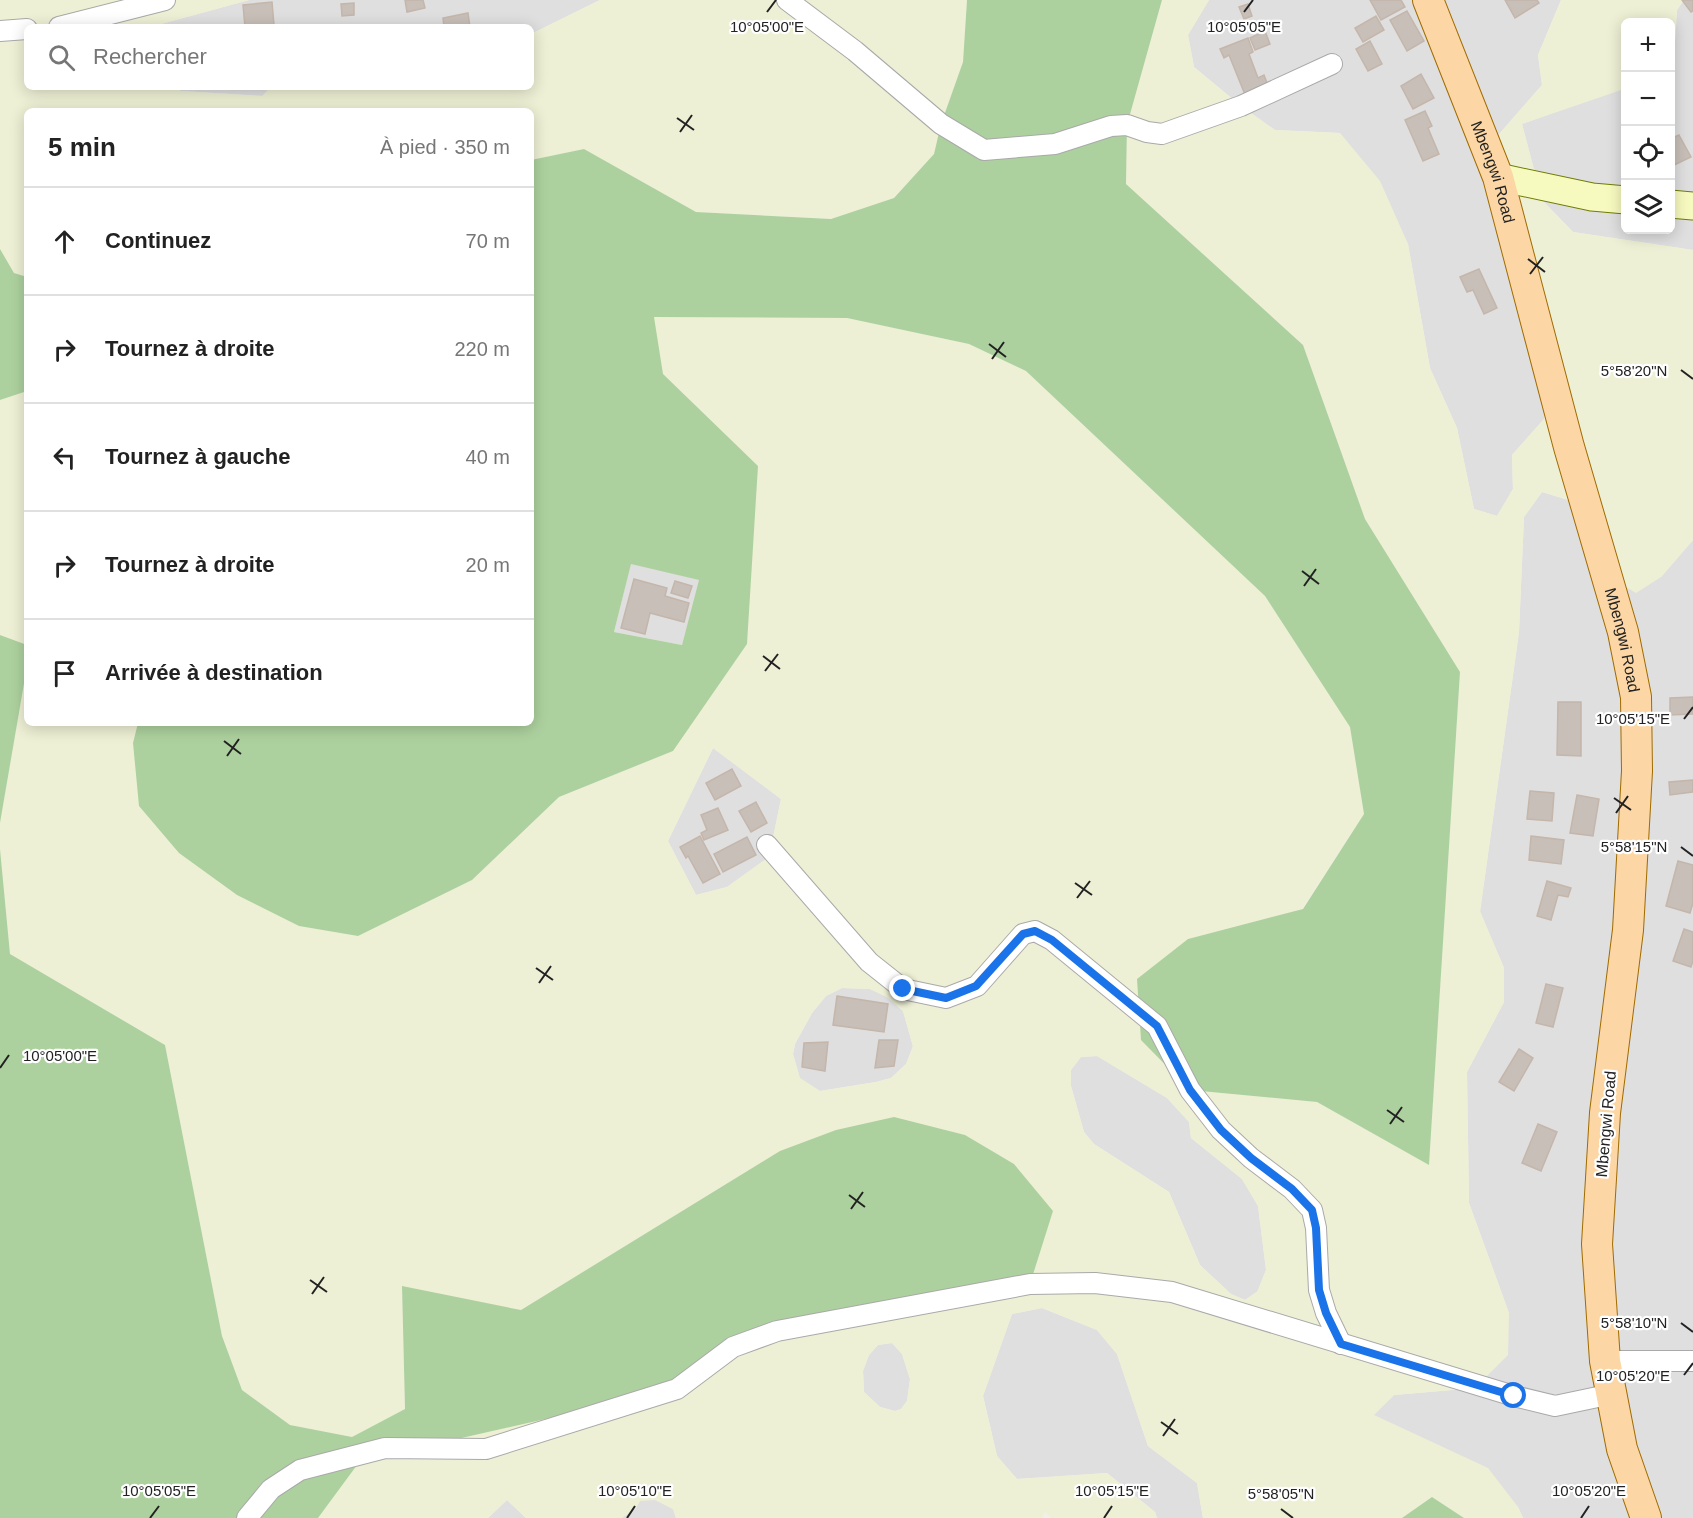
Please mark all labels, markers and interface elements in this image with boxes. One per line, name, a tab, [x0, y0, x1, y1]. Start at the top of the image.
text: 10°05'00"E	[730, 18, 804, 35]
text: 10°05'05"E	[1207, 18, 1281, 35]
map controls	[1621, 18, 1675, 234]
button: +	[1621, 18, 1675, 72]
search box	[24, 24, 534, 90]
icon: search	[45, 41, 78, 74]
text: Rechercher	[93, 44, 207, 69]
button: −	[1621, 72, 1675, 126]
street label: Mbengwi Road	[1468, 118, 1518, 225]
button: locate	[1621, 126, 1675, 180]
text: 5 min	[48, 132, 116, 162]
text: À pied · 350 m	[380, 136, 510, 158]
button: layers	[1621, 180, 1675, 234]
icon: ahead	[48, 225, 81, 258]
text: Continuez	[105, 228, 211, 253]
text: 70 m	[466, 230, 510, 252]
icon: right	[48, 333, 81, 366]
text: Tournez à droite	[105, 336, 275, 361]
text: 220 m	[454, 338, 510, 360]
text: 5°58'20"N	[1601, 362, 1667, 379]
icon: left	[48, 441, 81, 474]
text: Tournez à gauche	[105, 444, 290, 469]
text: 40 m	[466, 446, 510, 468]
icon: right	[48, 549, 81, 582]
text: Tournez à droite	[105, 552, 275, 577]
text: 20 m	[466, 554, 510, 576]
street label: Mbengwi Road	[1602, 586, 1643, 694]
icon: arrive	[48, 657, 81, 690]
text: Arrivée à destination	[105, 660, 323, 685]
text: 10°05'15"E	[1596, 710, 1670, 727]
text: 5°58'15"N	[1601, 838, 1667, 855]
route end	[889, 975, 915, 1001]
text: 10°05'00"E	[23, 1047, 97, 1064]
street label: Mbengwi Road	[1593, 1070, 1619, 1178]
text: 5°58'10"N	[1601, 1314, 1667, 1331]
text: 10°05'20"E	[1596, 1367, 1670, 1384]
route start	[1500, 1382, 1526, 1408]
text: 10°05'05"E	[122, 1482, 196, 1499]
text: 10°05'10"E	[598, 1482, 672, 1499]
text: 10°05'15"E	[1075, 1482, 1149, 1499]
text: 10°05'20"E	[1552, 1482, 1626, 1499]
text: 5°58'05"N	[1248, 1485, 1314, 1502]

